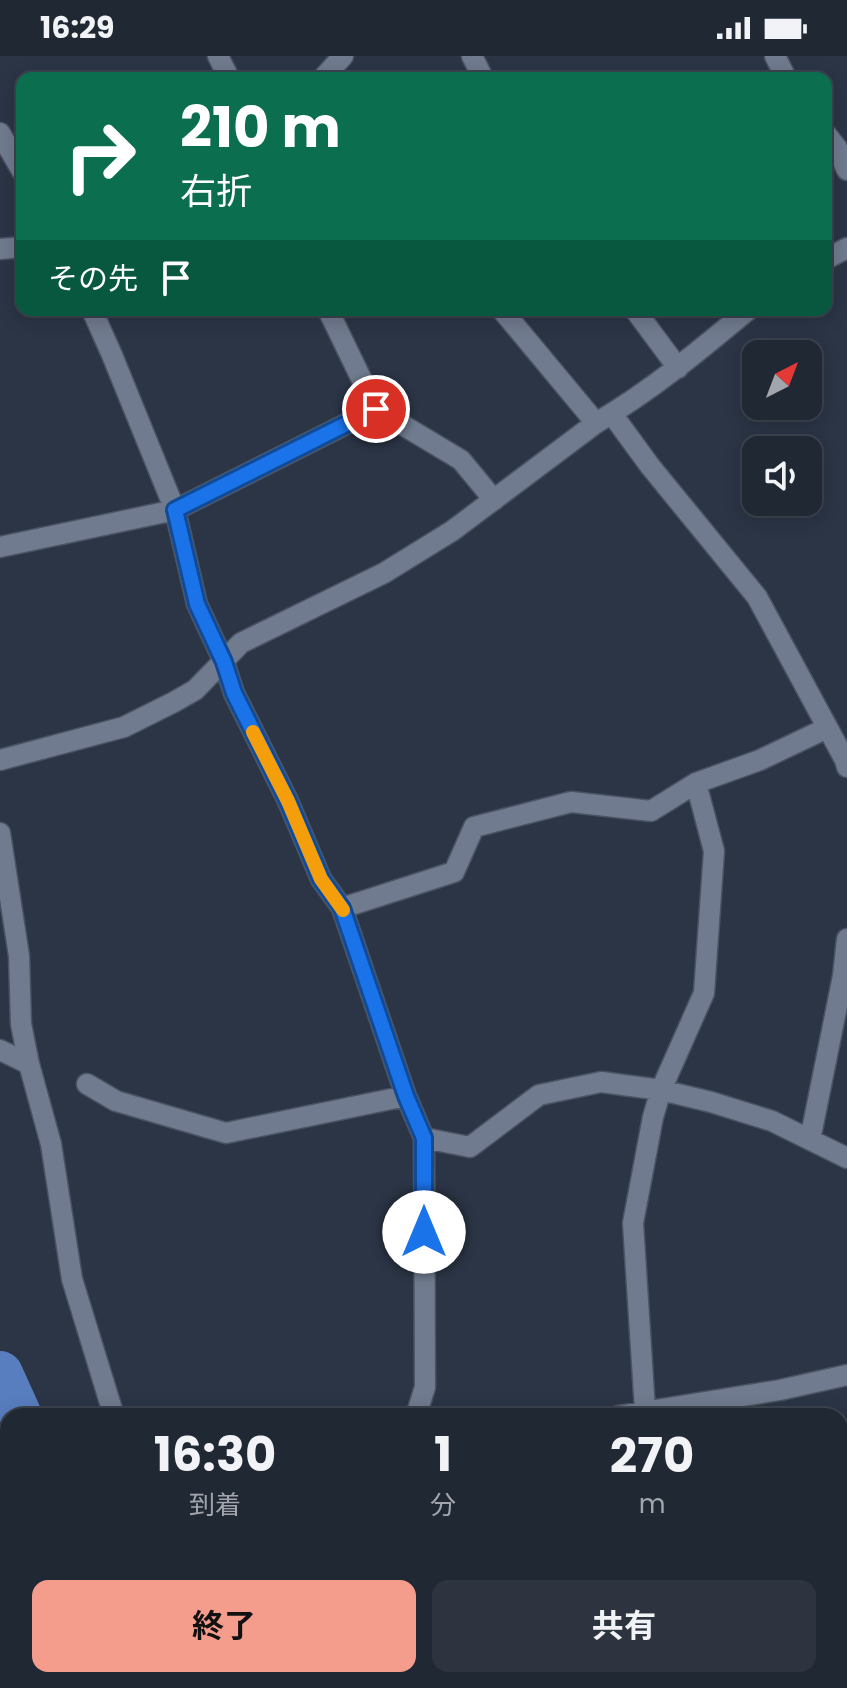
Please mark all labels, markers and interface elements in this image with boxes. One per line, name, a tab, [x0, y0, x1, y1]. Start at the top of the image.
text: 16:29	[40, 6, 115, 49]
text: 210 m	[180, 88, 341, 167]
icon: right	[48, 104, 152, 208]
text: 右折	[180, 166, 252, 217]
icon: arrive	[154, 256, 198, 300]
text: その先	[48, 257, 138, 300]
north arrow	[742, 340, 822, 420]
map controls	[742, 340, 822, 516]
pin	[342, 375, 410, 443]
icon: arrive	[354, 387, 398, 431]
button: sound	[742, 436, 822, 516]
position arrow	[382, 1190, 466, 1274]
text: 16:30	[154, 1421, 276, 1488]
text: 1	[434, 1421, 452, 1488]
text: 270	[610, 1422, 694, 1489]
text: m	[639, 1486, 665, 1522]
text: 到着	[189, 1487, 241, 1523]
text: 分	[430, 1487, 456, 1523]
button: 終了	[32, 1580, 416, 1672]
button: 共有	[432, 1580, 816, 1672]

